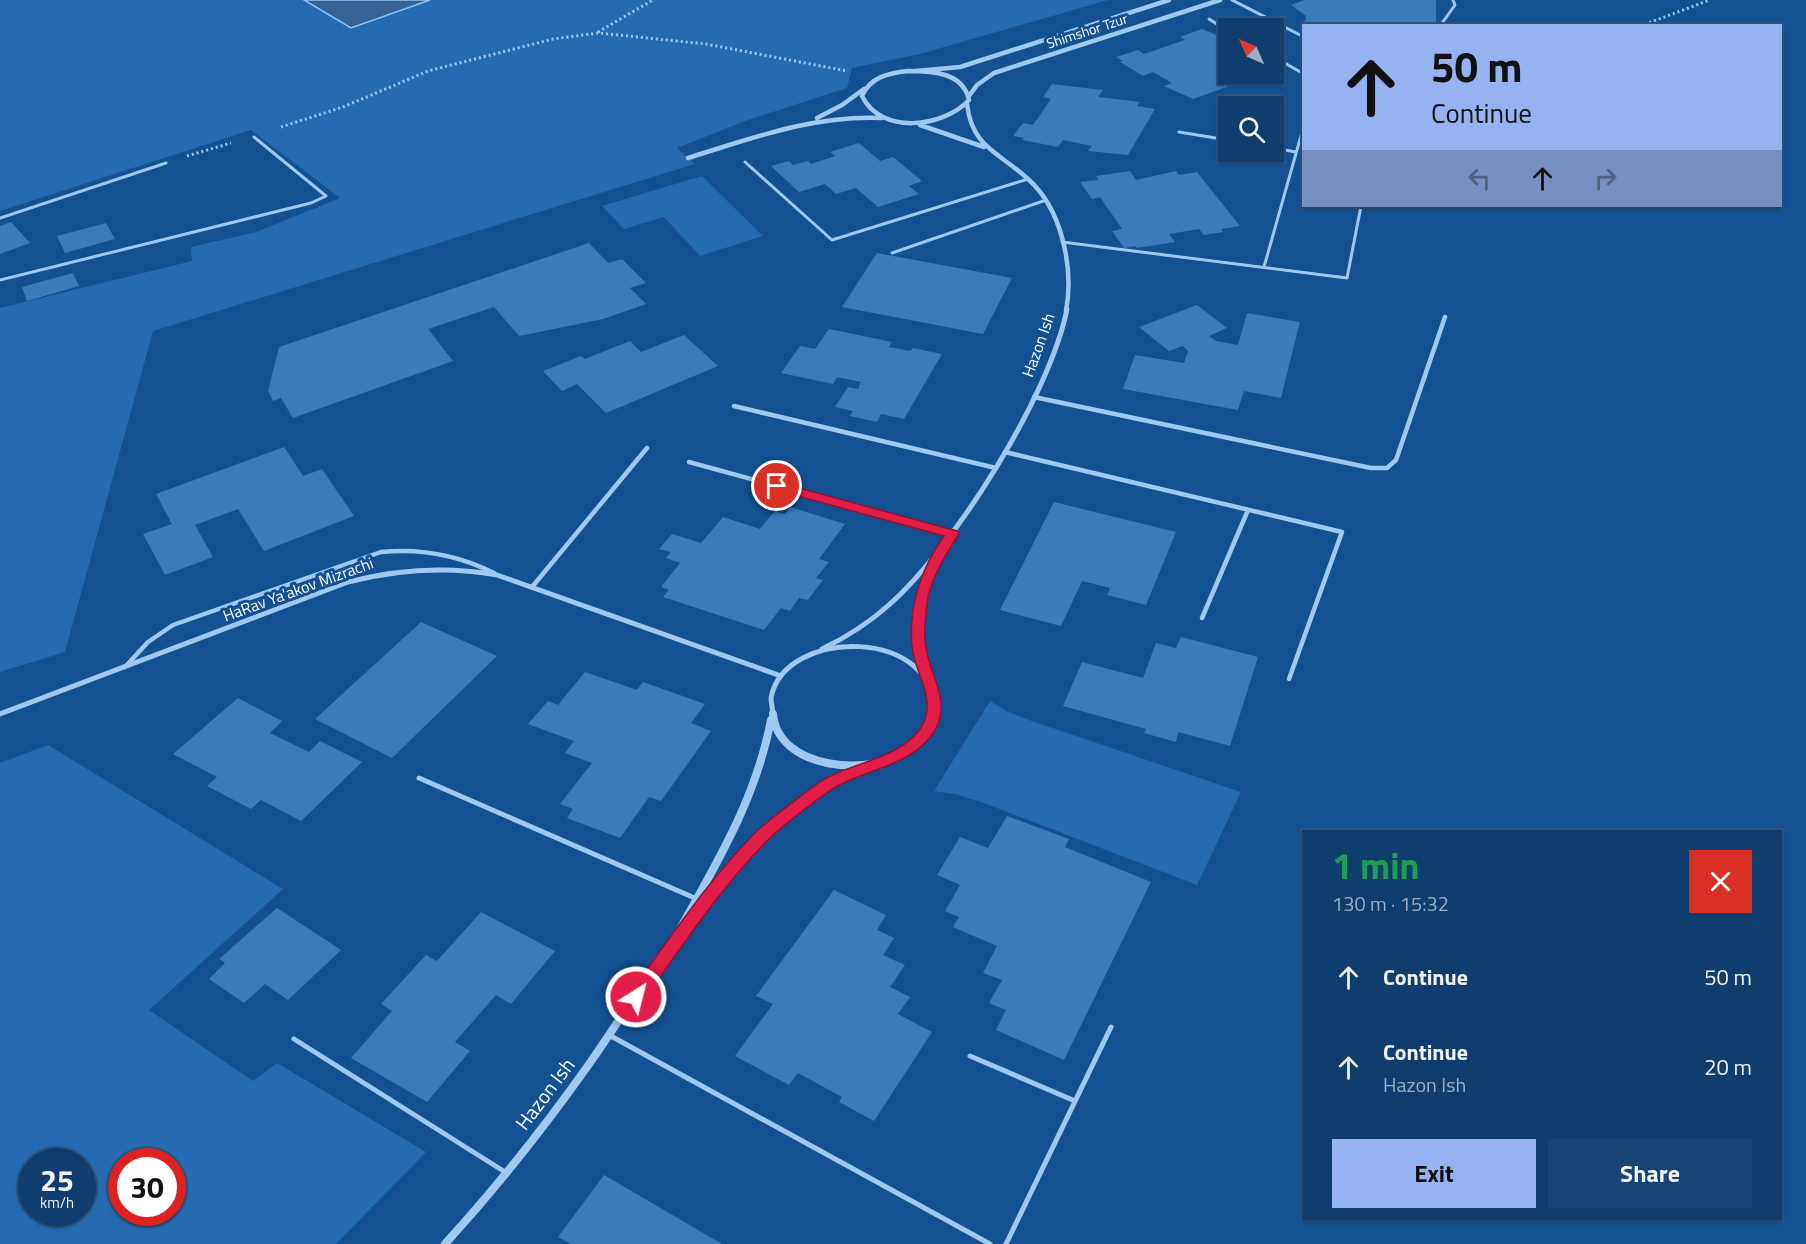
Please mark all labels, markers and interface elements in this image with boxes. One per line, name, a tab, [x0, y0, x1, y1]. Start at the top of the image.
street label: Shimshor Tzur	[1044, 8, 1130, 53]
north arrow	[1218, 18, 1284, 84]
map controls	[1218, 18, 1284, 162]
text: 50 m	[1431, 34, 1523, 98]
icon: ahead	[1332, 48, 1410, 126]
text: Continue	[1431, 92, 1532, 133]
button: search	[1218, 96, 1284, 162]
icon: left	[1463, 162, 1496, 195]
icon: ahead	[1526, 162, 1559, 195]
icon: right	[1589, 162, 1622, 195]
street label: Hazon Ish	[1015, 310, 1061, 380]
pin	[751, 460, 802, 511]
icon: arrive	[760, 469, 793, 502]
street label: HaRav Ya'akov Mizrachi	[219, 551, 377, 627]
text: 1 min	[1332, 838, 1419, 893]
button: close	[1689, 850, 1752, 913]
text: 130 m · 15:32	[1332, 888, 1449, 919]
text: Continue	[1383, 960, 1468, 994]
text: 50 m	[1704, 960, 1752, 994]
icon: ahead	[1332, 961, 1365, 994]
position arrow	[604, 965, 668, 1029]
text: Continue	[1383, 1035, 1468, 1069]
text: 20 m	[1704, 1050, 1752, 1084]
street label: Hazon Ish	[507, 1051, 582, 1136]
icon: ahead	[1332, 1051, 1365, 1084]
text: Hazon Ish	[1383, 1069, 1466, 1100]
button: Exit	[1332, 1139, 1536, 1208]
button: Share	[1548, 1139, 1752, 1208]
speed limit sign: 30	[108, 1148, 186, 1226]
text: 25	[40, 1157, 74, 1203]
text: km/h	[40, 1191, 74, 1214]

